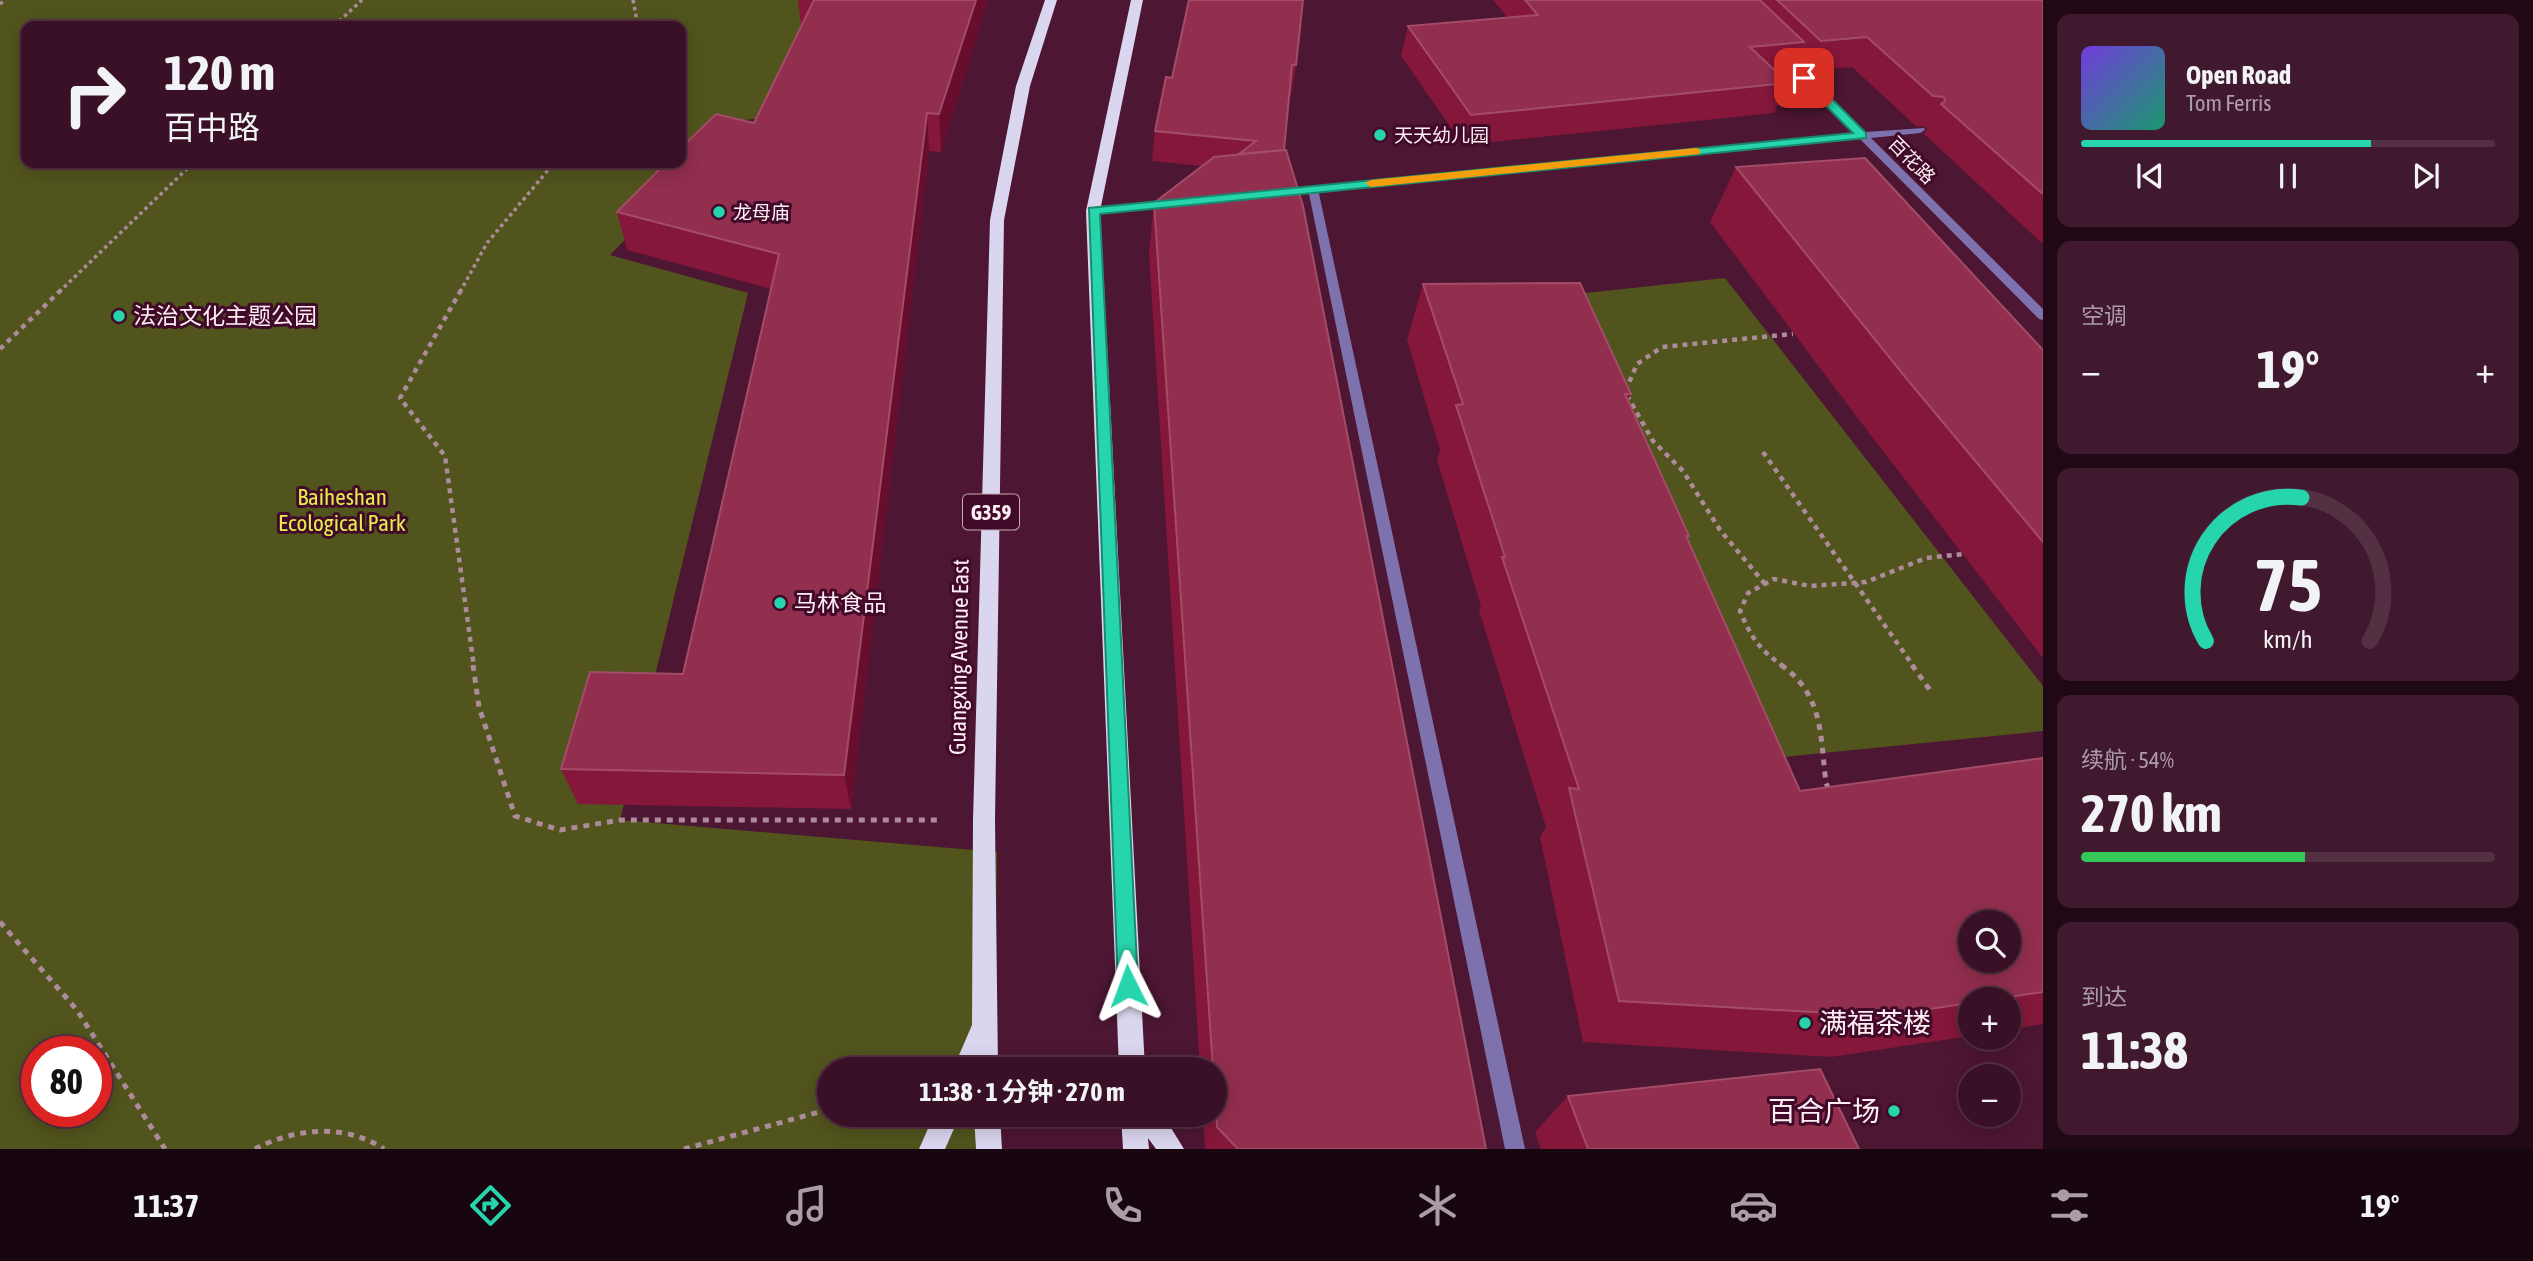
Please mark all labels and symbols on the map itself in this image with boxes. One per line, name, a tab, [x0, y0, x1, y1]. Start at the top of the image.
pin	[1774, 48, 1834, 108]
place label: 天天幼儿园	[1394, 124, 1489, 146]
marker: 天天幼儿园	[1372, 127, 1388, 143]
street label: 百花路	[1884, 132, 1940, 188]
place label: 龙母庙	[733, 201, 790, 223]
marker: 龙母庙	[711, 204, 727, 220]
place label: 法治文化主题公园	[133, 303, 317, 329]
marker: 法治文化主题公园	[111, 308, 127, 324]
park label: Baiheshan Ecological Park	[278, 484, 406, 536]
road number: G359	[963, 494, 1019, 530]
street label: Guangxing Avenue East	[944, 559, 974, 755]
place label: 马林食品	[794, 590, 886, 616]
marker: 马林食品	[772, 595, 788, 611]
position arrow	[1091, 949, 1165, 1023]
place label: 满福茶楼	[1819, 1007, 1931, 1039]
marker: 满福茶楼	[1797, 1015, 1813, 1031]
speed limit sign: 80	[21, 1036, 112, 1127]
place label: 百合广场	[1768, 1095, 1880, 1127]
marker: 百合广场	[1886, 1103, 1902, 1119]

